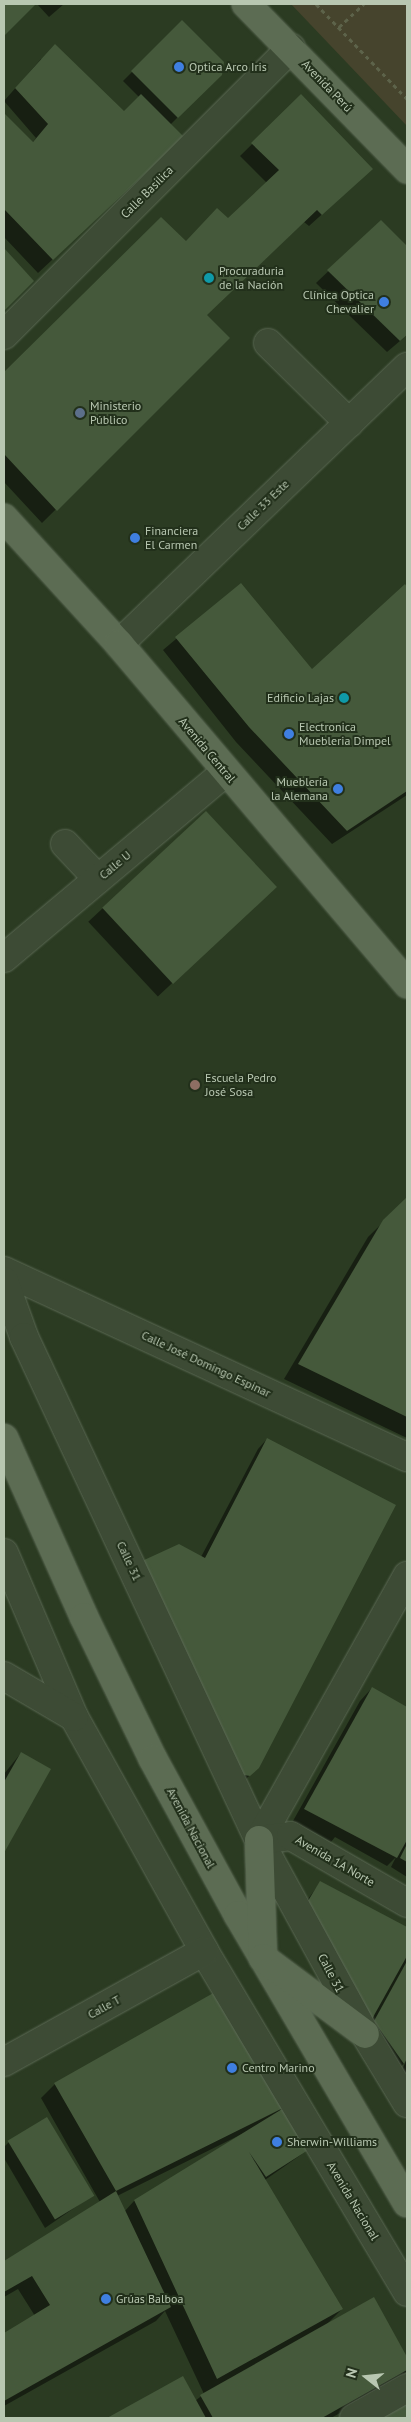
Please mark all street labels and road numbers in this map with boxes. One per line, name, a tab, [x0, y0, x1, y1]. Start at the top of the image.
street label: Avenida Perú	[299, 57, 355, 115]
street label: Calle Basilica	[118, 163, 176, 221]
street label: Calle 33 Este	[234, 477, 292, 533]
street label: Avenida Central	[176, 715, 238, 785]
street label: Calle U	[96, 848, 134, 882]
street label: Calle José Domingo Espinar	[139, 1328, 273, 1400]
street label: Calle 31	[114, 1539, 144, 1583]
street label: Avenida Nacional	[164, 1785, 218, 1871]
street label: Avenida 1A Norte	[293, 1832, 377, 1890]
street label: Calle 31	[315, 1951, 347, 1995]
street label: Calle T	[85, 1992, 123, 2022]
street label: Avenida Nacional	[324, 2159, 382, 2243]

